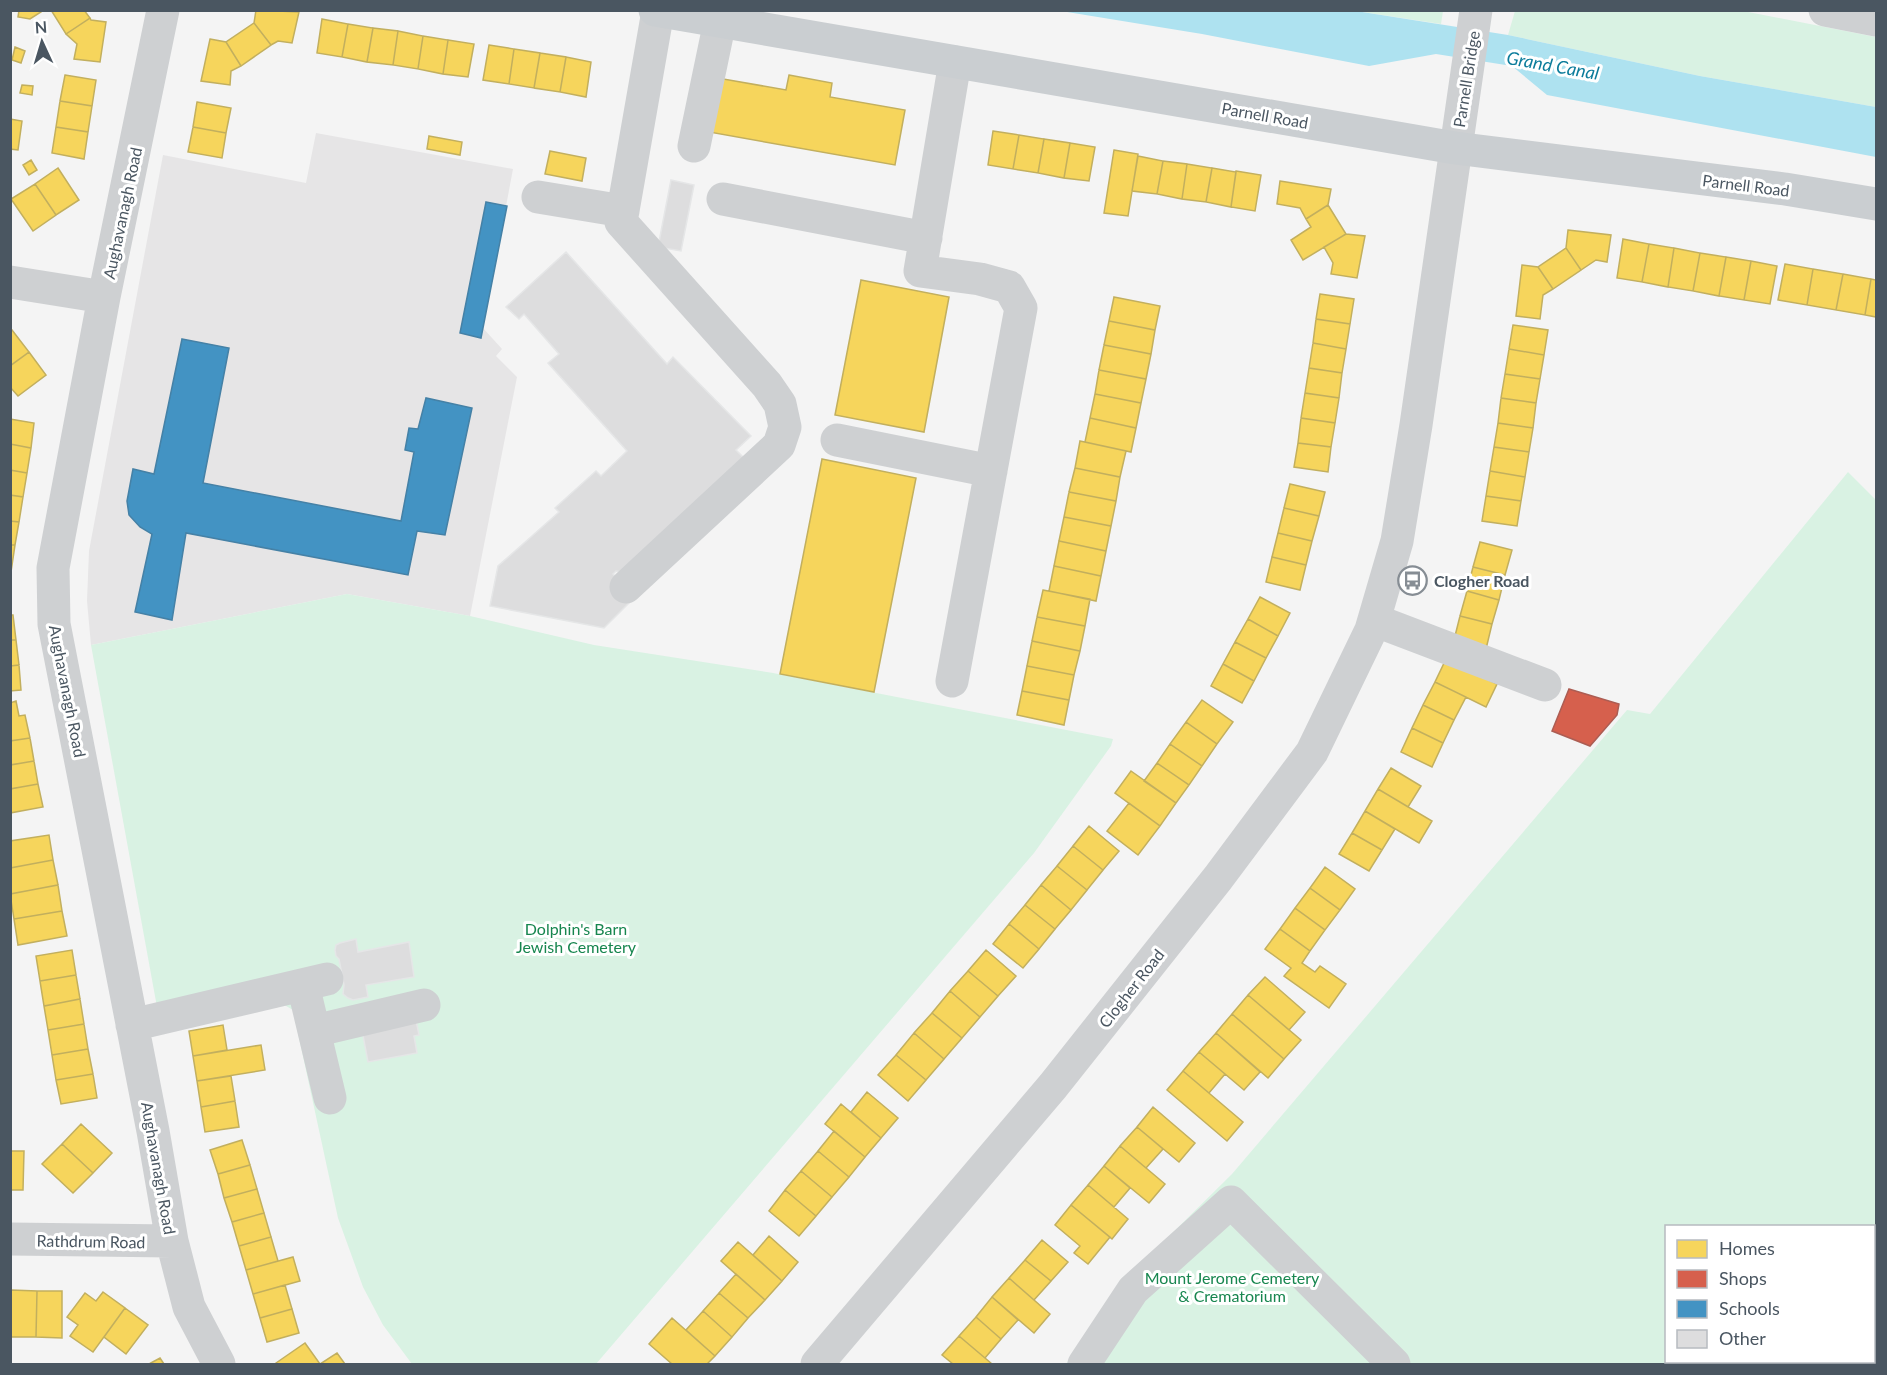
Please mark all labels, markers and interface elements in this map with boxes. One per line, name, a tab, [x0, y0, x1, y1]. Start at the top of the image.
north arrow	[12, 12, 72, 72]
text: N	[34, 17, 48, 36]
street label: Parnell Bridge	[1449, 29, 1483, 129]
water label: Grand Canal	[1505, 46, 1601, 84]
street label: Parnell Road	[1220, 98, 1310, 132]
street label: Aughavanagh Road	[99, 145, 145, 281]
street label: Parnell Road	[1701, 170, 1791, 200]
bus stop icon: Clogher Road	[1397, 564, 1429, 596]
place label: Clogher Road	[1434, 571, 1529, 590]
street label: Aughavanagh Road	[46, 623, 90, 759]
park label: Dolphin's Barn Jewish Cemetery	[516, 919, 637, 956]
street label: Clogher Road	[1094, 945, 1168, 1031]
street label: Aughavanagh Road	[138, 1100, 180, 1236]
legend	[1665, 1225, 1875, 1363]
street label: Rathdrum Road	[36, 1231, 146, 1251]
text: Homes	[1719, 1237, 1775, 1259]
text: Shops	[1719, 1267, 1767, 1289]
park label: Mount Jerome Cemetery & Crematorium	[1145, 1268, 1320, 1305]
text: Schools	[1719, 1297, 1780, 1319]
text: Other	[1719, 1327, 1766, 1349]

